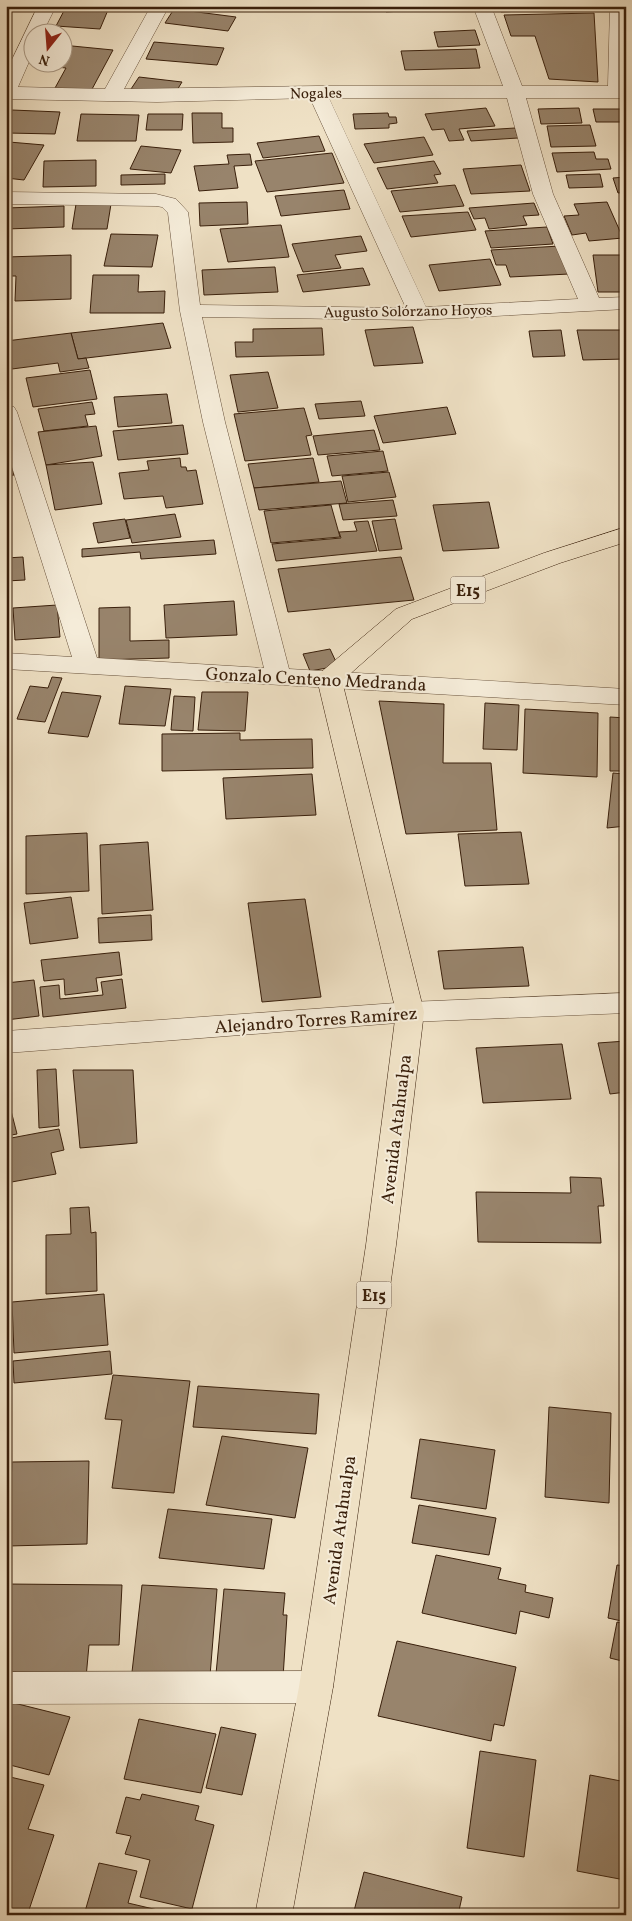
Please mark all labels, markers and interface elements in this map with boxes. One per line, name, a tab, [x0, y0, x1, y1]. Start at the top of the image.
north arrow	[22, 22, 72, 72]
text: N	[37, 48, 52, 70]
street label: Nogales	[290, 84, 342, 105]
street label: Augusto Solórzano Hoyos	[324, 301, 493, 324]
road number: E15	[450, 576, 486, 604]
street label: Gonzalo Centeno Medranda	[205, 662, 427, 699]
street label: Alejandro Torres Ramírez	[214, 1002, 418, 1041]
street label: Avenida Atahualpa	[376, 1053, 419, 1205]
road number: E15	[356, 1282, 392, 1308]
street label: Avenida Atahualpa	[318, 1454, 363, 1606]

